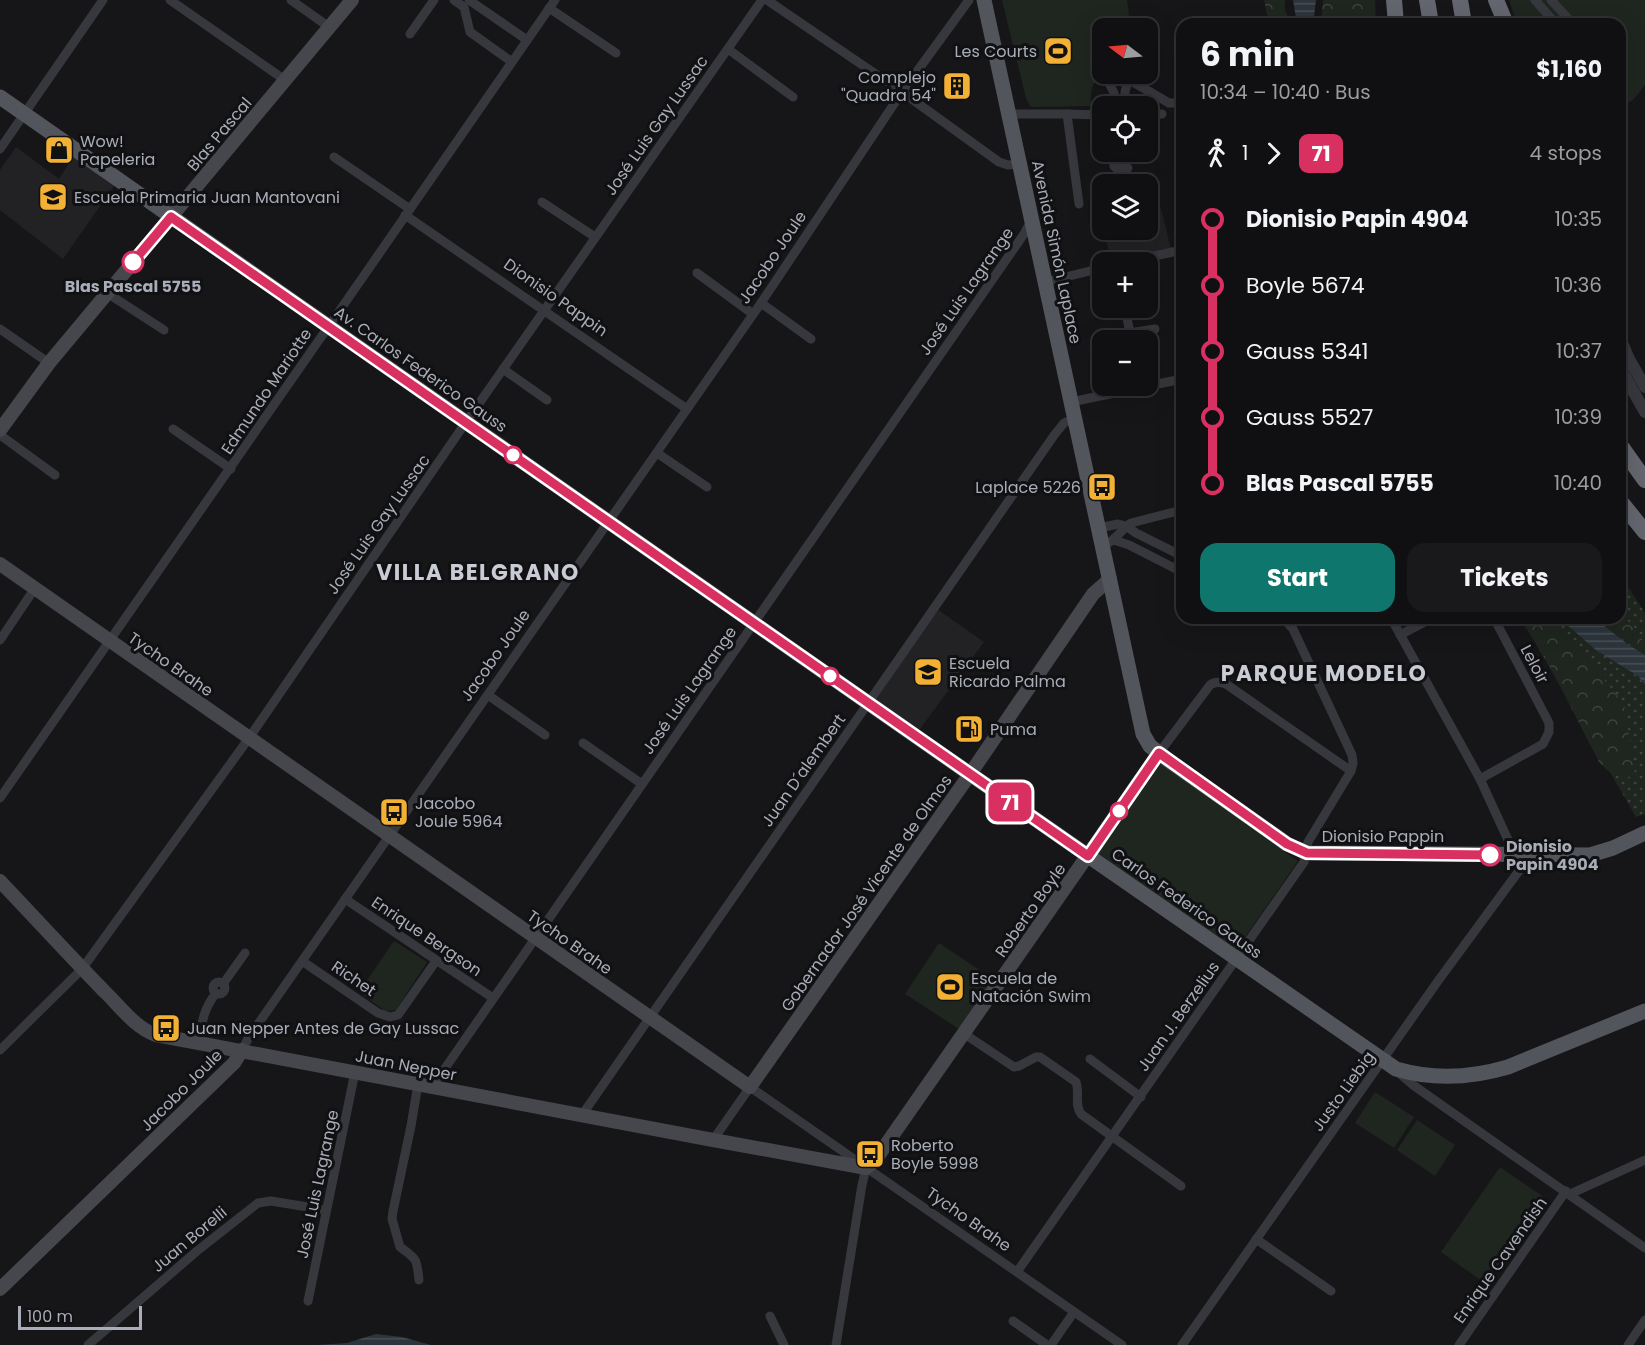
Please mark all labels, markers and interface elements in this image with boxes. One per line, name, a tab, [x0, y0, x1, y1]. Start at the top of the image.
north arrow	[1092, 18, 1158, 84]
map controls	[1092, 18, 1158, 396]
text: 6 min	[1200, 31, 1295, 78]
sports icon: Les Courts	[1042, 35, 1074, 67]
place label: Les Courts	[955, 40, 1037, 63]
street label: José Luis Gay Lussac	[599, 51, 714, 200]
text: $1,160	[1536, 54, 1602, 85]
place label: Complejo "Quadra 54"	[841, 66, 936, 107]
building icon: Complejo "Quadra 54"	[941, 70, 973, 102]
text: 10:34 – 10:40 · Bus	[1200, 78, 1371, 106]
street label: Blas Pascal	[182, 92, 257, 176]
button: locate	[1092, 96, 1158, 162]
place label: Wow! Papeleria	[80, 130, 155, 171]
shop icon: Wow! Papeleria	[43, 134, 75, 166]
icon: walk	[1200, 137, 1233, 170]
icon: forward	[1257, 137, 1290, 170]
text: 1	[1242, 139, 1248, 167]
text: 71	[1311, 139, 1331, 168]
text: 4 stops	[1530, 139, 1602, 167]
street label: Avenida Simón Laplace	[1026, 158, 1087, 346]
button: layers	[1092, 174, 1158, 240]
school or university icon: Escuela Primaria Juan Mantovani	[37, 181, 69, 213]
place label: Escuela Primaria Juan Mantovani	[74, 186, 340, 209]
text: Dionisio Papin 4904	[1246, 204, 1469, 235]
text: 10:35	[1554, 205, 1602, 233]
street label: Jacobo Joule	[733, 206, 812, 308]
street label: José Luis Lagrange	[914, 223, 1019, 360]
marker: Blas Pascal 5755	[122, 251, 144, 273]
button: +	[1092, 252, 1158, 318]
street label: Dionisio Pappin	[499, 253, 612, 342]
text: Boyle 5674	[1246, 270, 1365, 301]
text: 10:36	[1554, 271, 1602, 299]
place label: Blas Pascal 5755	[65, 275, 201, 298]
street label: Av. Carlos Federico Gauss	[330, 301, 512, 438]
street label: Edmundo Mariotte	[216, 324, 317, 459]
button: −	[1092, 330, 1158, 396]
text: Gauss 5341	[1246, 336, 1369, 367]
text: 10:37	[1556, 337, 1602, 365]
text: Gauss 5527	[1246, 402, 1373, 433]
text: 10:39	[1554, 403, 1602, 431]
unlabelled marker	[504, 446, 522, 464]
street label: José Luis Gay Lussac	[321, 450, 436, 599]
text: Blas Pascal 5755	[1246, 468, 1434, 499]
text: 10:40	[1554, 469, 1602, 497]
bus stop icon: Laplace 5226	[1086, 471, 1118, 503]
place label: Laplace 5226	[975, 476, 1081, 499]
button: Start	[1200, 543, 1395, 612]
button: Tickets	[1407, 543, 1602, 612]
district label: VILLA BELGRANO	[376, 557, 580, 588]
street label: Jacobo Joule	[455, 605, 536, 706]
street label: José Luis Lagrange	[637, 622, 742, 759]
street label: Tycho Brahe	[124, 627, 218, 702]
street label: Leloir	[1515, 641, 1554, 688]
place label: Escuela Ricardo Palma	[949, 652, 1066, 693]
school or university icon: Escuela Ricardo Palma	[912, 656, 944, 688]
district label: PARQUE MODELO	[1221, 658, 1427, 689]
unlabelled marker	[821, 667, 839, 685]
street label: Juan D´alembert	[756, 709, 851, 831]
fuel station icon: Puma	[953, 713, 985, 745]
place label: Puma	[990, 718, 1037, 741]
street label: Gobernador José Vicente de Olmos	[775, 770, 957, 1016]
line badge: 71	[983, 782, 1037, 822]
text: 71	[1000, 788, 1020, 817]
place label: Jacobo Joule 5964	[415, 792, 502, 833]
bus stop icon: Jacobo Joule 5964	[378, 796, 410, 828]
unlabelled marker	[1110, 802, 1128, 820]
street label: Dionisio Pappin	[1322, 825, 1444, 848]
place label: Dionisio Papin 4904	[1506, 835, 1599, 876]
street label: Carlos Federico Gauss	[1107, 843, 1267, 964]
marker: Dionisio Papin 4904	[1479, 844, 1501, 866]
street label: Roberto Boyle	[989, 859, 1071, 962]
street label: Enrique Bergson	[367, 891, 487, 982]
street label: Tycho Brahe	[523, 905, 617, 980]
street label: Richet	[327, 955, 381, 1002]
street label: Juan J. Berzelius	[1132, 957, 1225, 1076]
place label: Escuela de Natación Swim	[971, 967, 1091, 1008]
sports icon: Escuela de Natación Swim	[934, 971, 966, 1003]
bus stop icon: Juan Nepper Antes de Gay Lussac	[150, 1012, 182, 1044]
place label: Juan Nepper Antes de Gay Lussac	[187, 1017, 460, 1040]
street label: Jacobo Joule	[135, 1044, 228, 1136]
street label: Juan Nepper	[353, 1044, 459, 1087]
street label: Justo Liebig	[1307, 1047, 1380, 1136]
street label: José Luis Lagrange	[291, 1108, 344, 1260]
place label: Roberto Boyle 5998	[891, 1134, 979, 1175]
bus stop icon: Roberto Boyle 5998	[854, 1138, 886, 1170]
street label: Tycho Brahe	[922, 1182, 1016, 1257]
street label: Enrique Cavendish	[1448, 1193, 1553, 1328]
street label: Juan Borelli	[147, 1201, 232, 1278]
scale bar	[18, 1303, 142, 1330]
text: 100 m	[27, 1305, 73, 1328]

